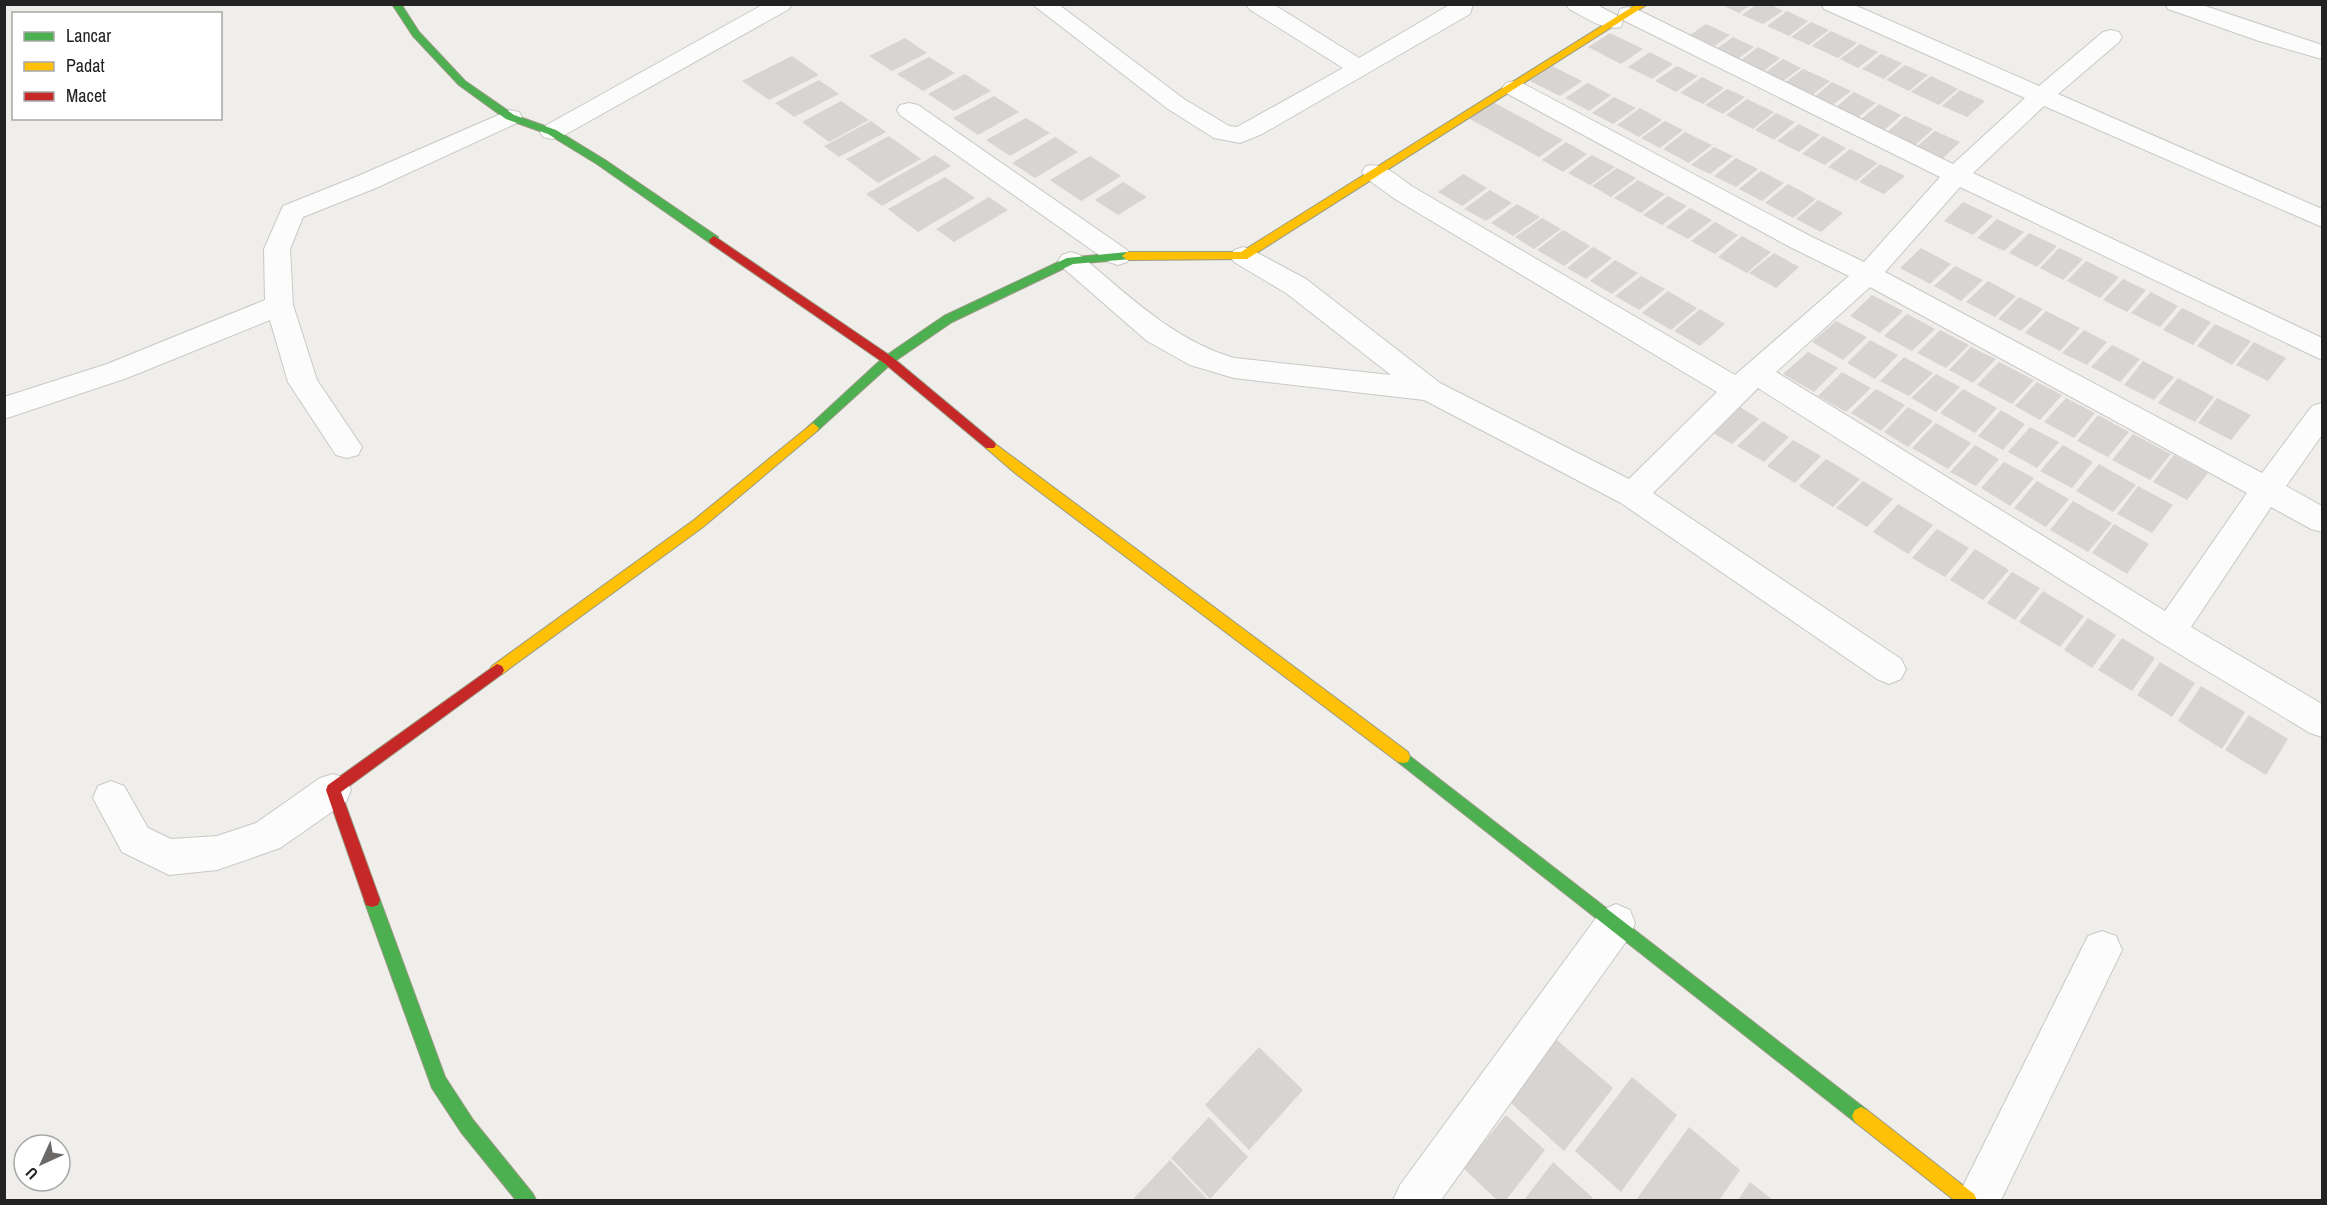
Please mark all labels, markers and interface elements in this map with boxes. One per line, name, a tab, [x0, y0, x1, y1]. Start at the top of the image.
legend	[12, 12, 222, 120]
text: Lancar	[66, 23, 111, 48]
text: Padat	[66, 53, 105, 78]
text: Macet	[66, 83, 106, 108]
north arrow	[12, 1133, 72, 1193]
text: U	[20, 1162, 43, 1185]

